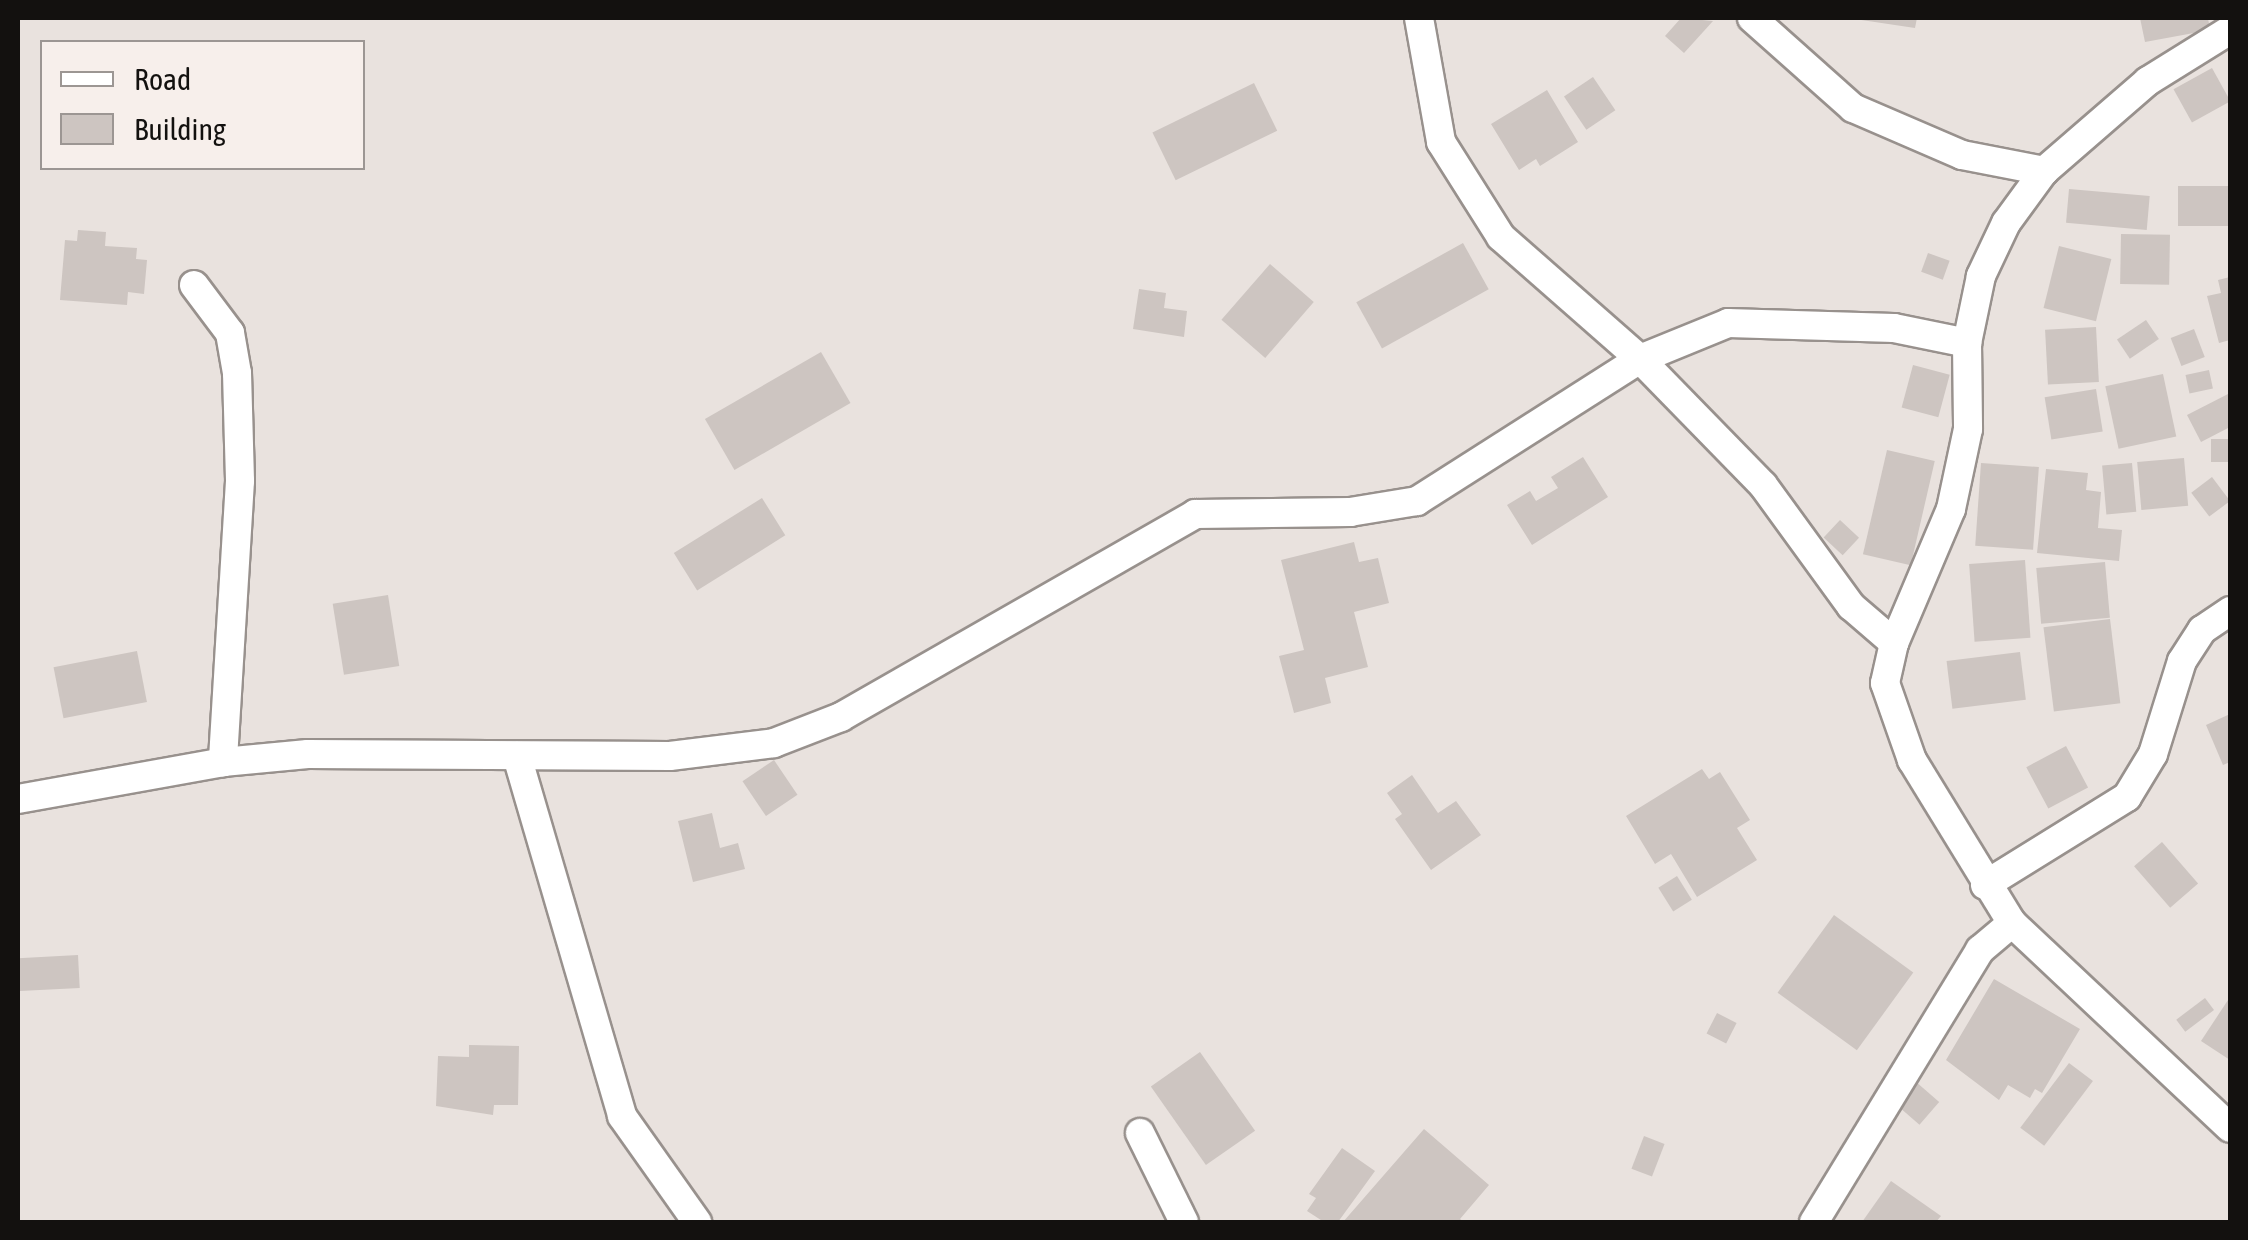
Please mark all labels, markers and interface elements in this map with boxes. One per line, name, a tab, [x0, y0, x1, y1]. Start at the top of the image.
legend	[40, 40, 365, 170]
text: Road	[134, 62, 191, 96]
text: Building	[134, 112, 226, 146]

